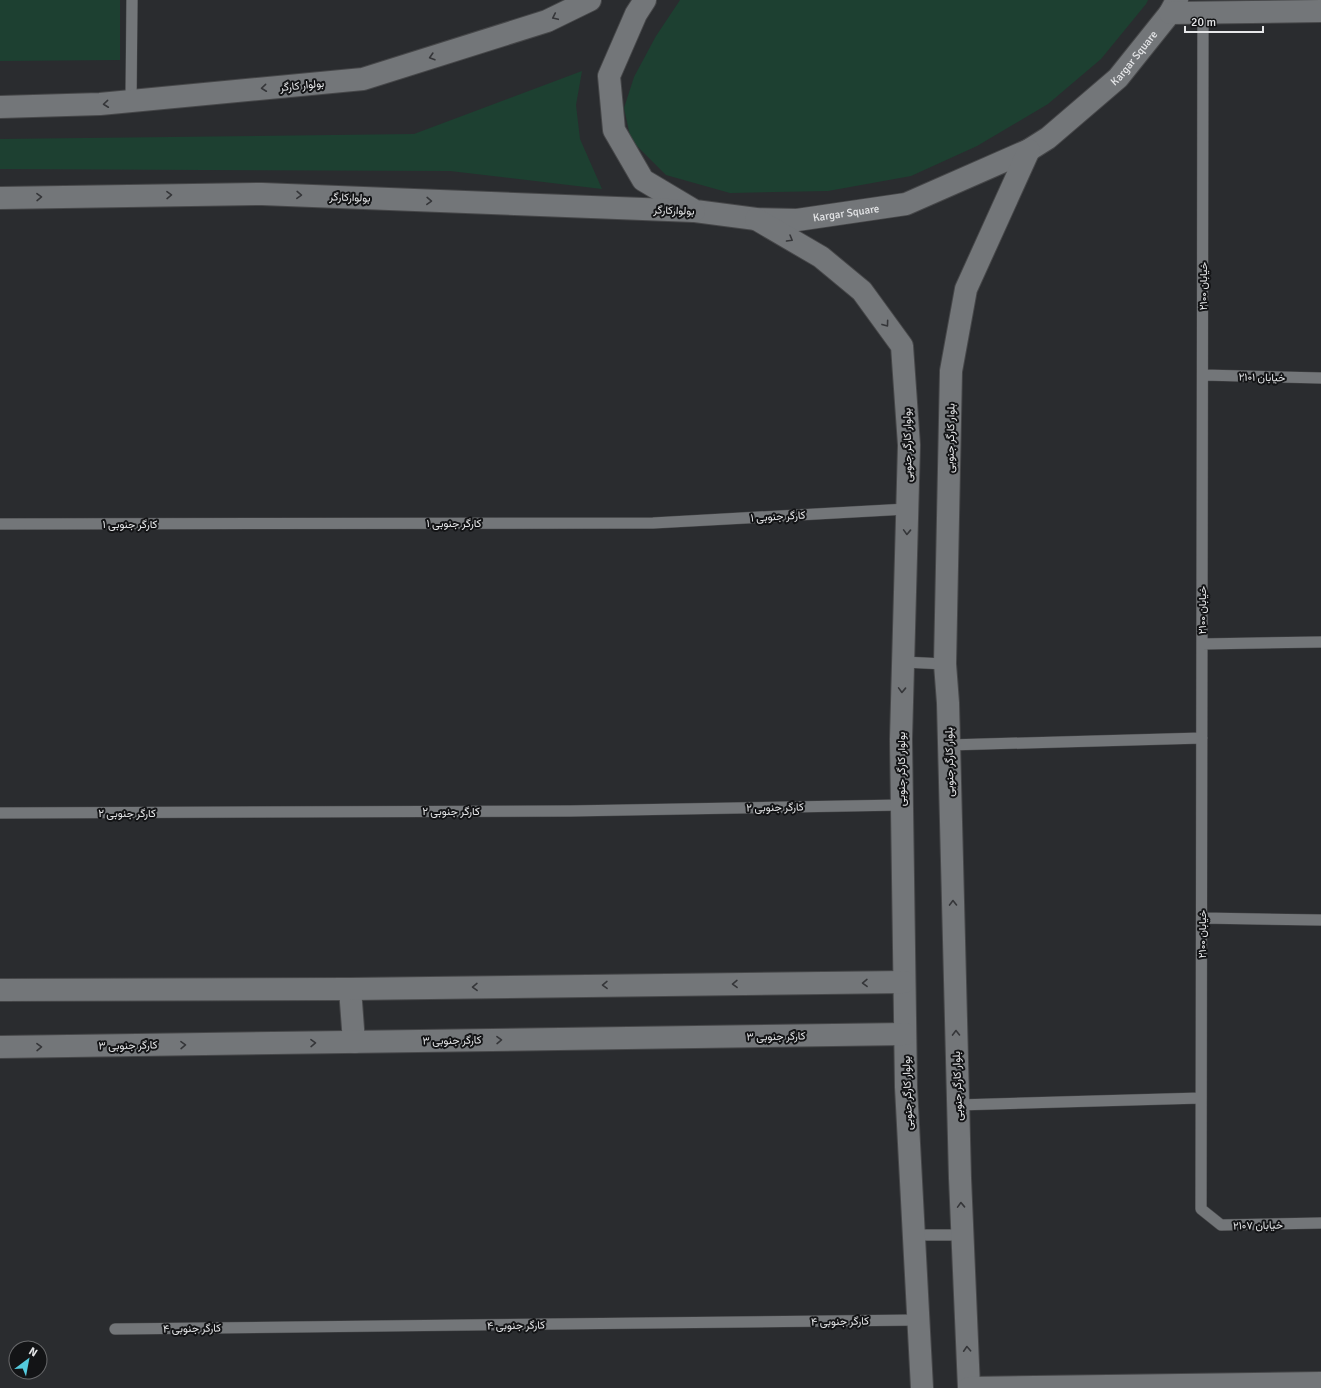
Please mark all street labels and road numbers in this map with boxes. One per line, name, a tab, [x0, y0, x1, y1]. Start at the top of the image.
street label: Kargar Square	[1108, 28, 1160, 89]
street label: بولوار کارگر	[278, 77, 325, 94]
street label: بولوارکارگر	[328, 190, 371, 205]
street label: Kargar Square	[812, 202, 880, 225]
street label: بولوارکارگر	[652, 203, 695, 218]
street label: خیابان ۲۱۰۰	[1197, 262, 1210, 310]
street label: خیابان ۲۱۰۱	[1238, 371, 1286, 384]
street label: بلوار کارگر جنوبی	[943, 403, 958, 473]
street label: بولوار کارگر جنوبی	[900, 408, 915, 482]
street label: کارگر جنوبی ۱	[750, 509, 806, 524]
street label: کارگر جنوبی ۱	[426, 517, 482, 530]
street label: کارگر جنوبی ۱	[102, 518, 158, 531]
street label: خیابان ۲۱۰۰	[1196, 586, 1209, 634]
street label: بلوار کارگر جنوبی	[942, 727, 957, 797]
street label: بولوار کارگر جنوبی	[895, 732, 908, 806]
street label: کارگر جنوبی ۲	[746, 800, 804, 815]
street label: کارگر جنوبی ۲	[422, 805, 480, 818]
street label: کارگر جنوبی ۲	[98, 807, 156, 820]
street label: خیابان ۲۱۰۰	[1196, 910, 1209, 958]
street label: کارگر جنوبی ۳	[746, 1029, 806, 1044]
street label: کارگر جنوبی ۳	[422, 1033, 482, 1048]
street label: کارگر جنوبی ۳	[98, 1038, 158, 1053]
street label: بلوار کارگر جنوبی	[950, 1051, 965, 1121]
street label: بولوار کارگر جنوبی	[900, 1056, 915, 1130]
street label: خیابان ۲۱۰۷	[1233, 1219, 1283, 1232]
street label: کارگر جنوبی ۴	[811, 1314, 869, 1329]
street label: کارگر جنوبی ۴	[487, 1318, 545, 1333]
street label: کارگر جنوبی ۴	[163, 1321, 221, 1336]

